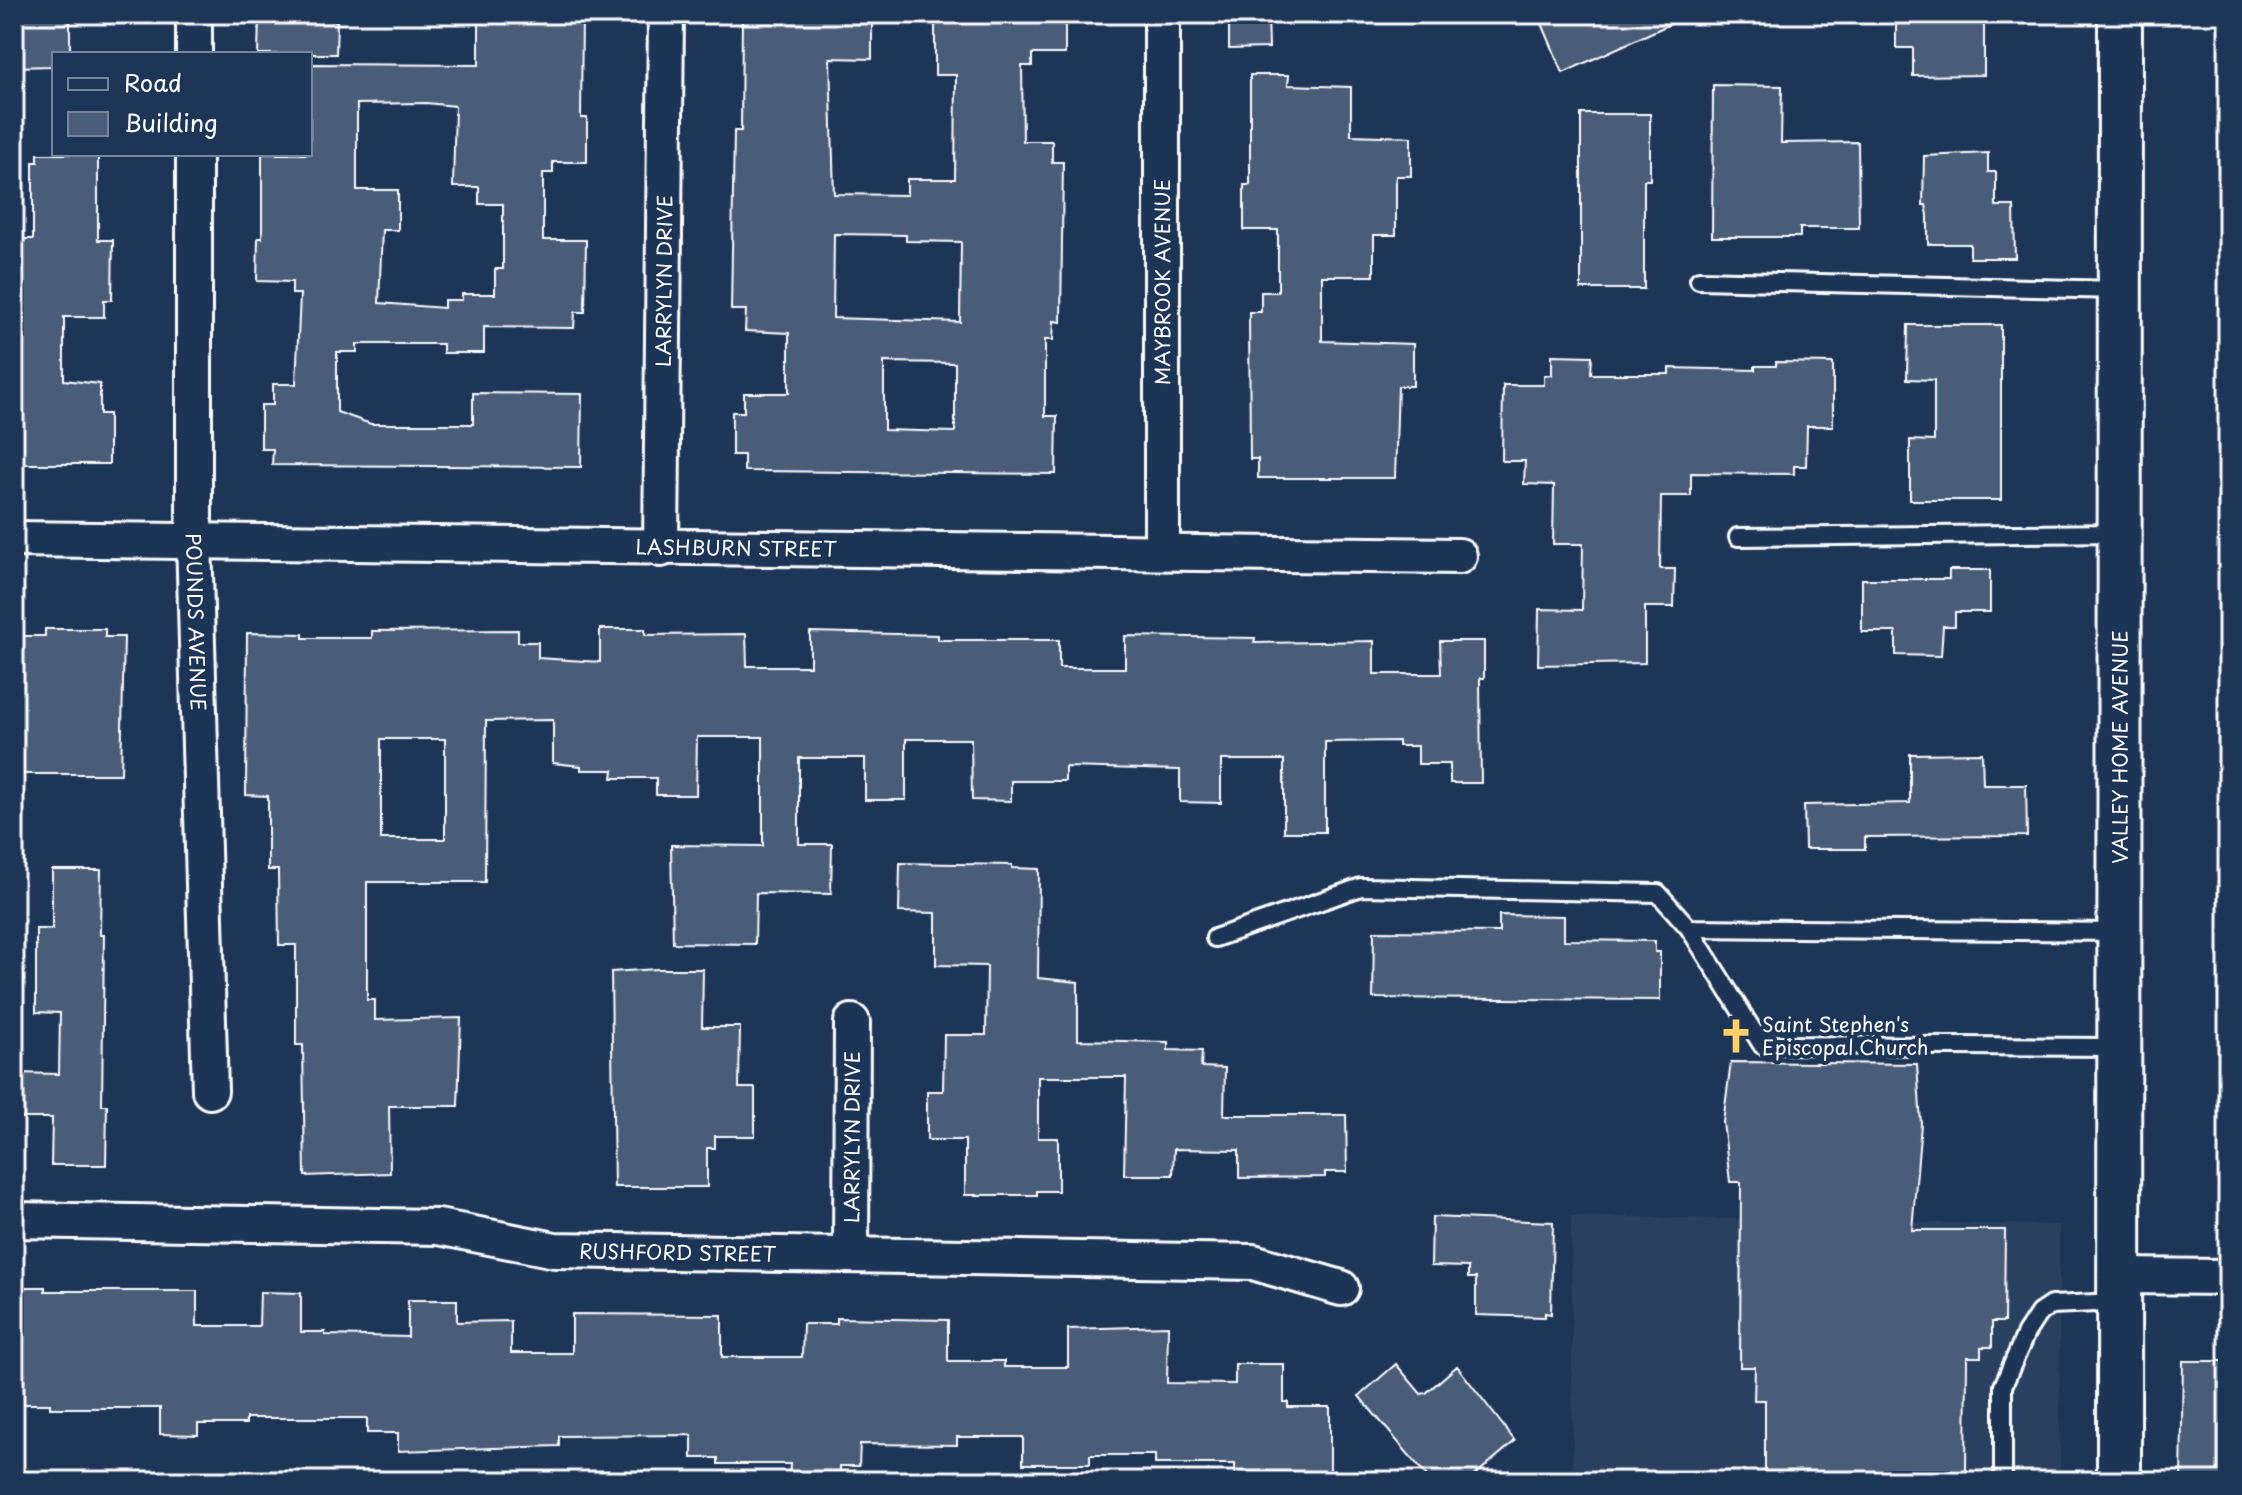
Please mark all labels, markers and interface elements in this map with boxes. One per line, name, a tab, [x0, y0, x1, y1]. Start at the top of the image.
legend	[52, 52, 312, 156]
text: Road	[124, 64, 182, 100]
text: Building	[124, 104, 218, 140]
street label: MAYBROOK AVENUE	[1147, 179, 1177, 385]
street label: LARRYLYN DRIVE	[648, 195, 679, 367]
street label: LASHBURN STREET	[635, 531, 837, 564]
street label: POUNDS AVENUE	[179, 533, 214, 711]
street label: VALLEY HOME AVENUE	[2104, 630, 2135, 864]
place label: Saint Stephen's Episcopal Church	[1762, 1009, 1928, 1062]
church icon: Saint Stephen's Episcopal Church	[1717, 1017, 1755, 1055]
street label: LARRYLYN DRIVE	[836, 1051, 867, 1223]
street label: RUSHFORD STREET	[579, 1235, 777, 1269]

